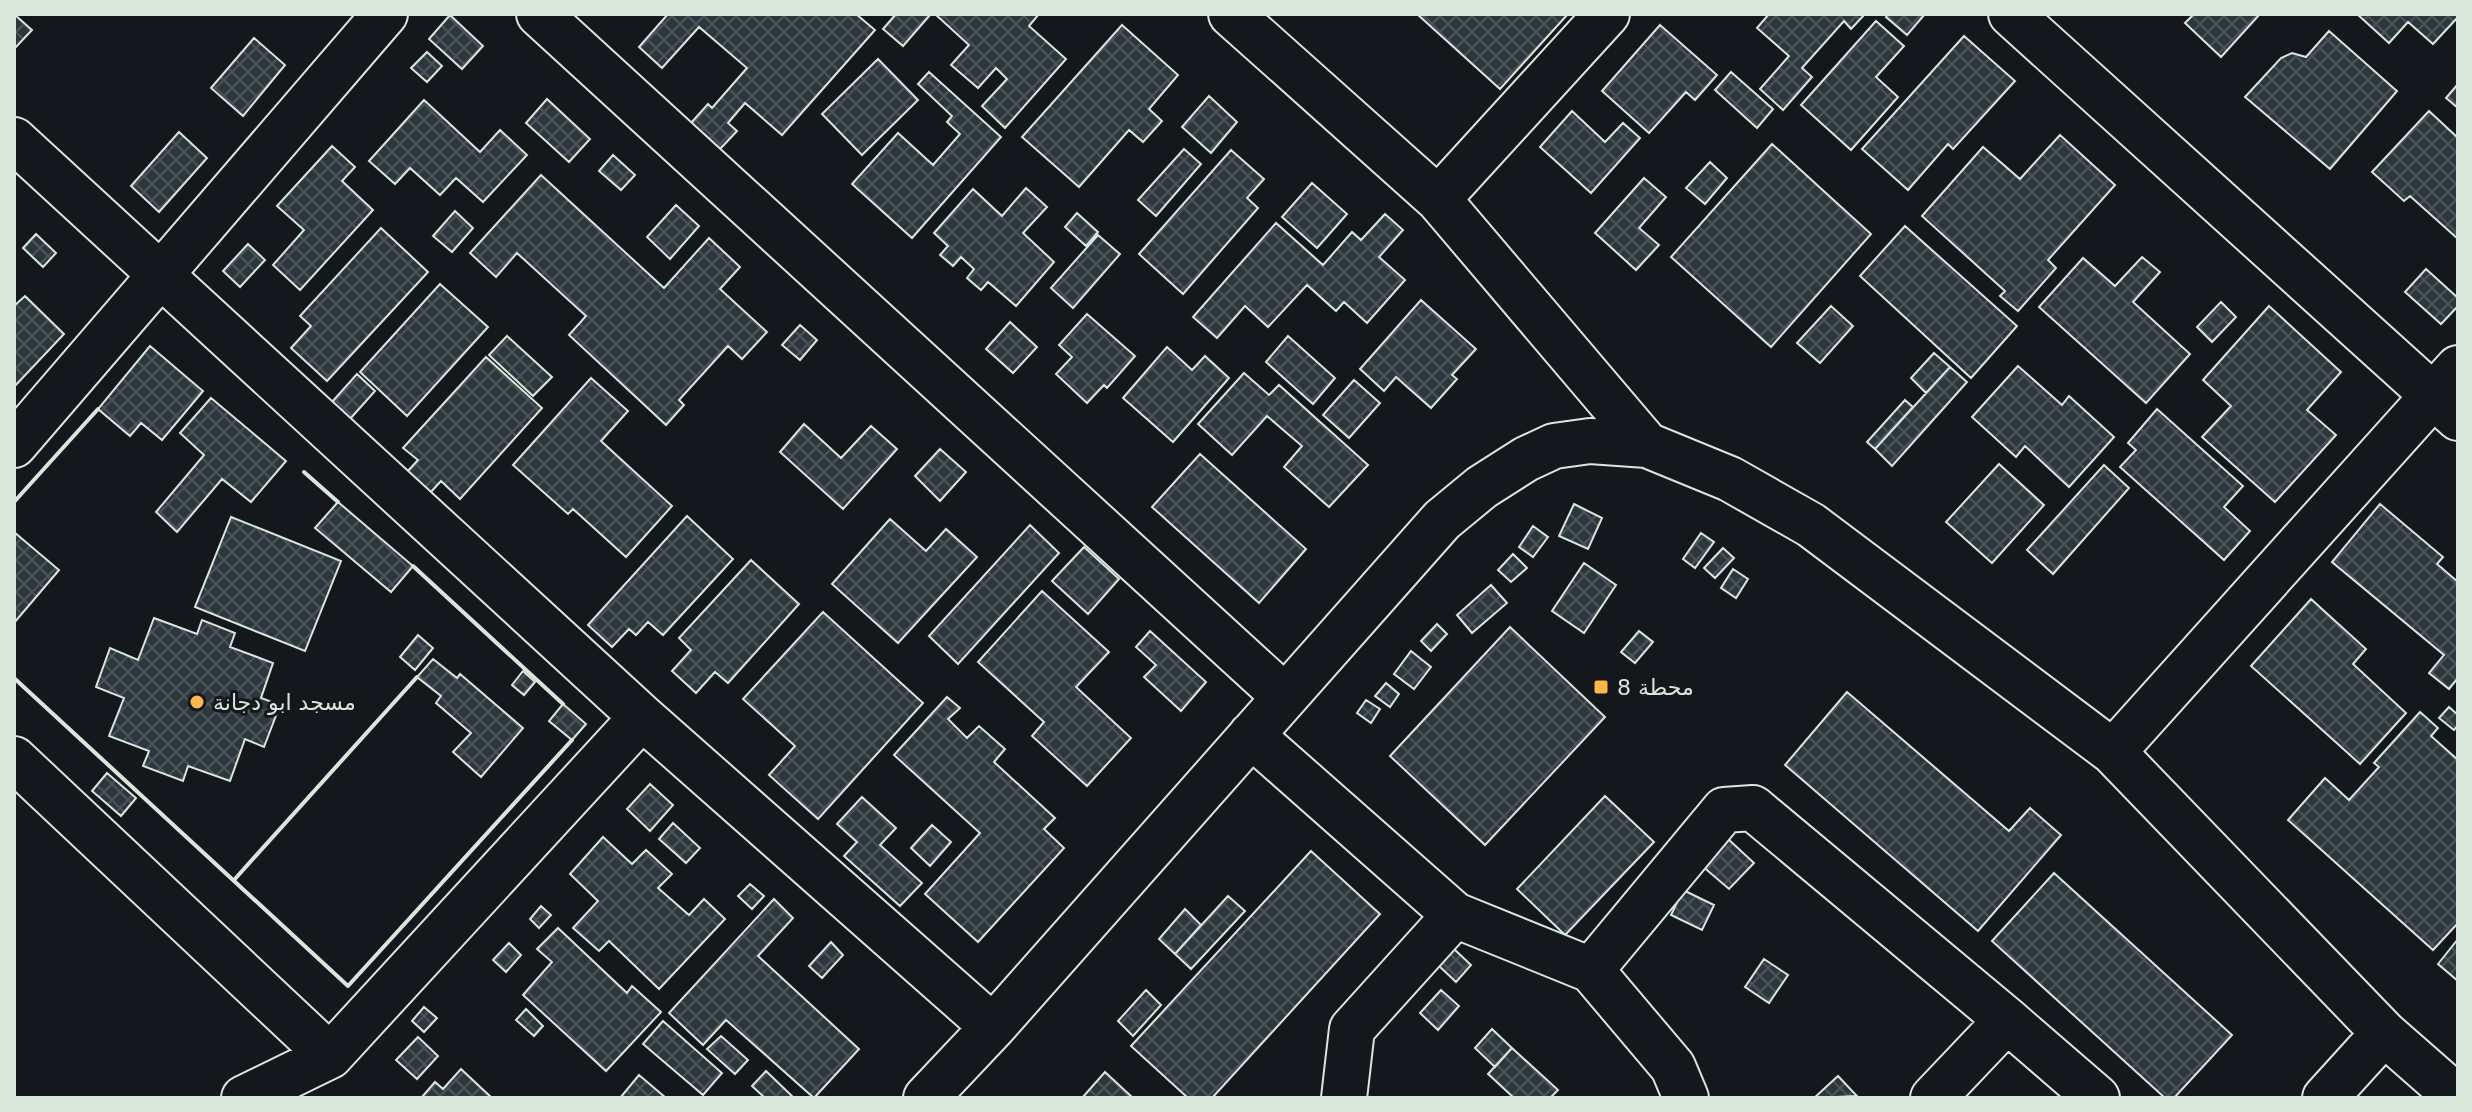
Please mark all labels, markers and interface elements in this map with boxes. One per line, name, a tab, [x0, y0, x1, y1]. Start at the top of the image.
place label: محطة 8	[1617, 675, 1694, 700]
marker: محطة 8	[1592, 678, 1610, 696]
place label: مسجد ابو دجانة	[213, 690, 356, 715]
marker: مسجد ابو دجانة	[188, 693, 206, 711]

